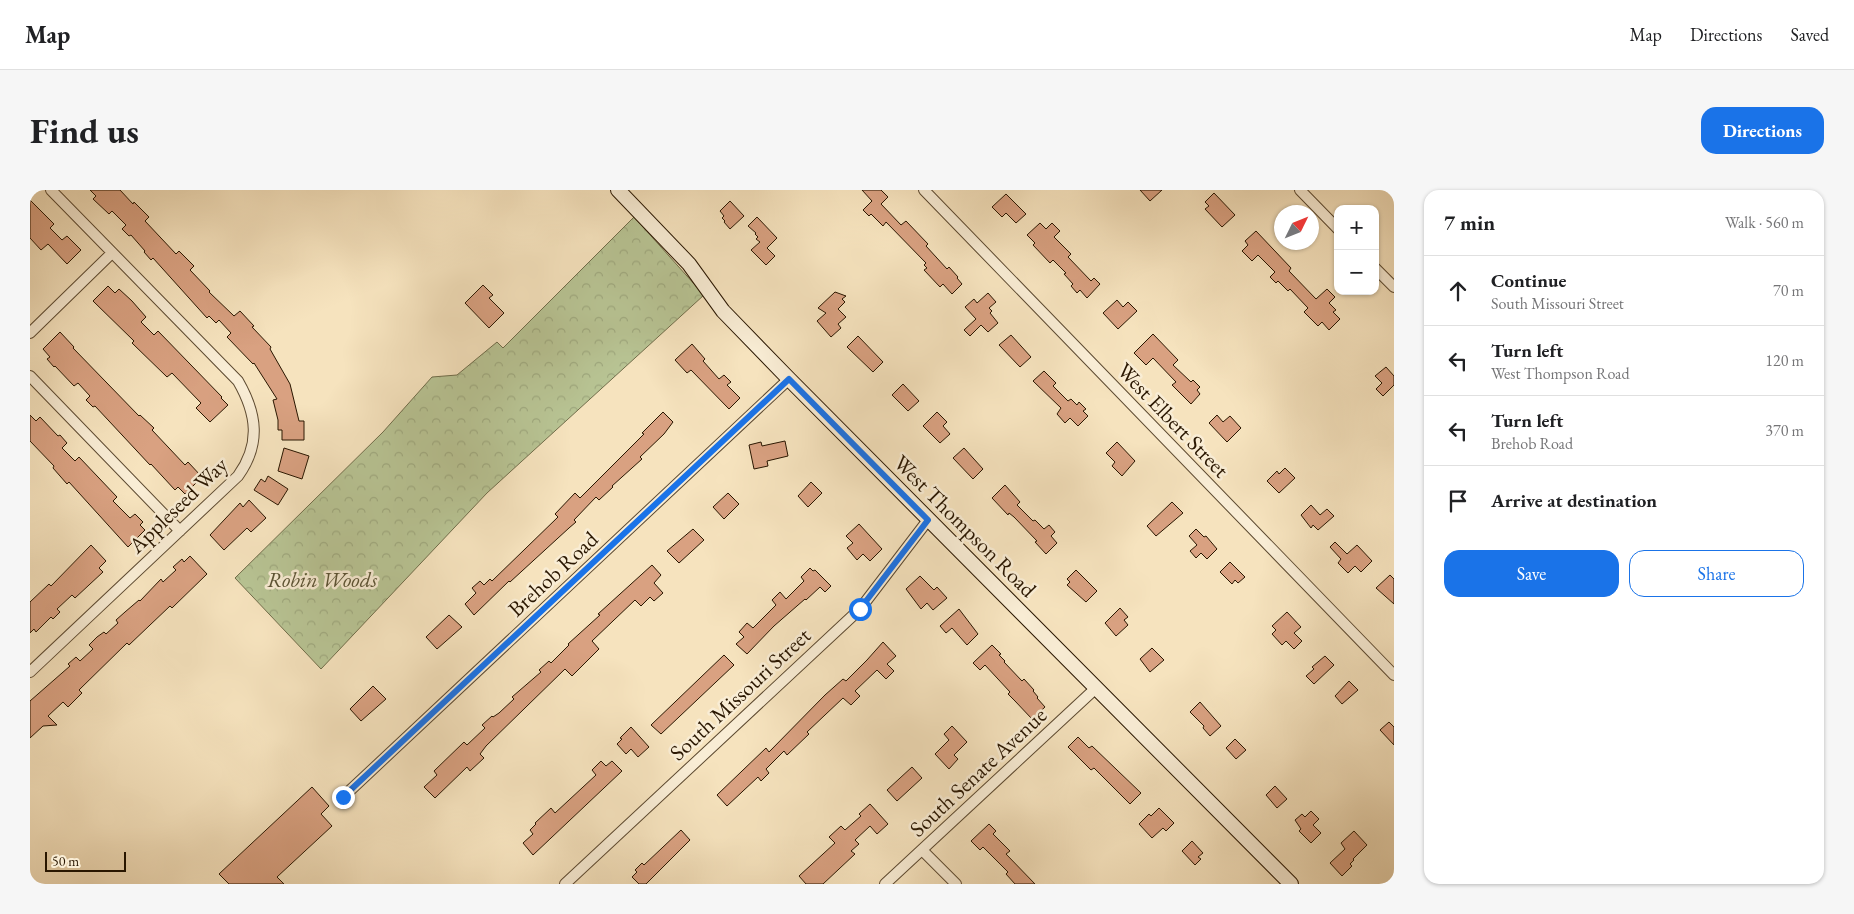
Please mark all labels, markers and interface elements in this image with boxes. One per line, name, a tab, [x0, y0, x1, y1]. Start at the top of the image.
text: Map	[25, 19, 70, 50]
text: Map	[1630, 23, 1662, 46]
text: Directions	[1690, 23, 1762, 46]
text: Saved	[1790, 23, 1829, 46]
button: Directions	[1701, 107, 1824, 154]
text: Find us	[30, 108, 139, 153]
north arrow	[1274, 205, 1319, 250]
map controls	[1334, 205, 1379, 295]
button: +	[1334, 205, 1379, 250]
text: 7 min	[1444, 209, 1495, 236]
text: Walk · 560 m	[1725, 212, 1804, 233]
button: −	[1334, 250, 1379, 295]
text: Continue	[1491, 268, 1566, 293]
icon: ahead	[1444, 277, 1472, 305]
text: 70 m	[1773, 280, 1804, 301]
text: South Missouri Street	[1491, 293, 1624, 314]
text: Turn left	[1491, 338, 1563, 363]
icon: left	[1444, 347, 1472, 375]
text: 120 m	[1765, 350, 1804, 371]
street label: West Elbert Street	[1111, 356, 1235, 484]
text: West Thompson Road	[1491, 363, 1630, 384]
text: Turn left	[1491, 408, 1563, 433]
icon: left	[1444, 417, 1472, 445]
text: 370 m	[1765, 420, 1804, 441]
text: Brehob Road	[1491, 433, 1573, 454]
street label: West Thompson Road	[887, 448, 1043, 604]
street label: Appleseed Way	[121, 450, 234, 560]
icon: arrive	[1444, 487, 1472, 515]
text: Arrive at destination	[1491, 488, 1657, 513]
street label: Brehob Road	[502, 524, 605, 623]
button: Save	[1444, 550, 1619, 597]
button: Share	[1629, 550, 1804, 597]
park label: Robin Woods	[267, 565, 378, 594]
route start	[849, 598, 872, 621]
street label: South Missouri Street	[663, 621, 817, 767]
street label: South Senate Avenue	[903, 701, 1053, 843]
route end	[332, 786, 355, 809]
scale bar	[45, 849, 126, 872]
text: 50 m	[52, 852, 79, 870]

